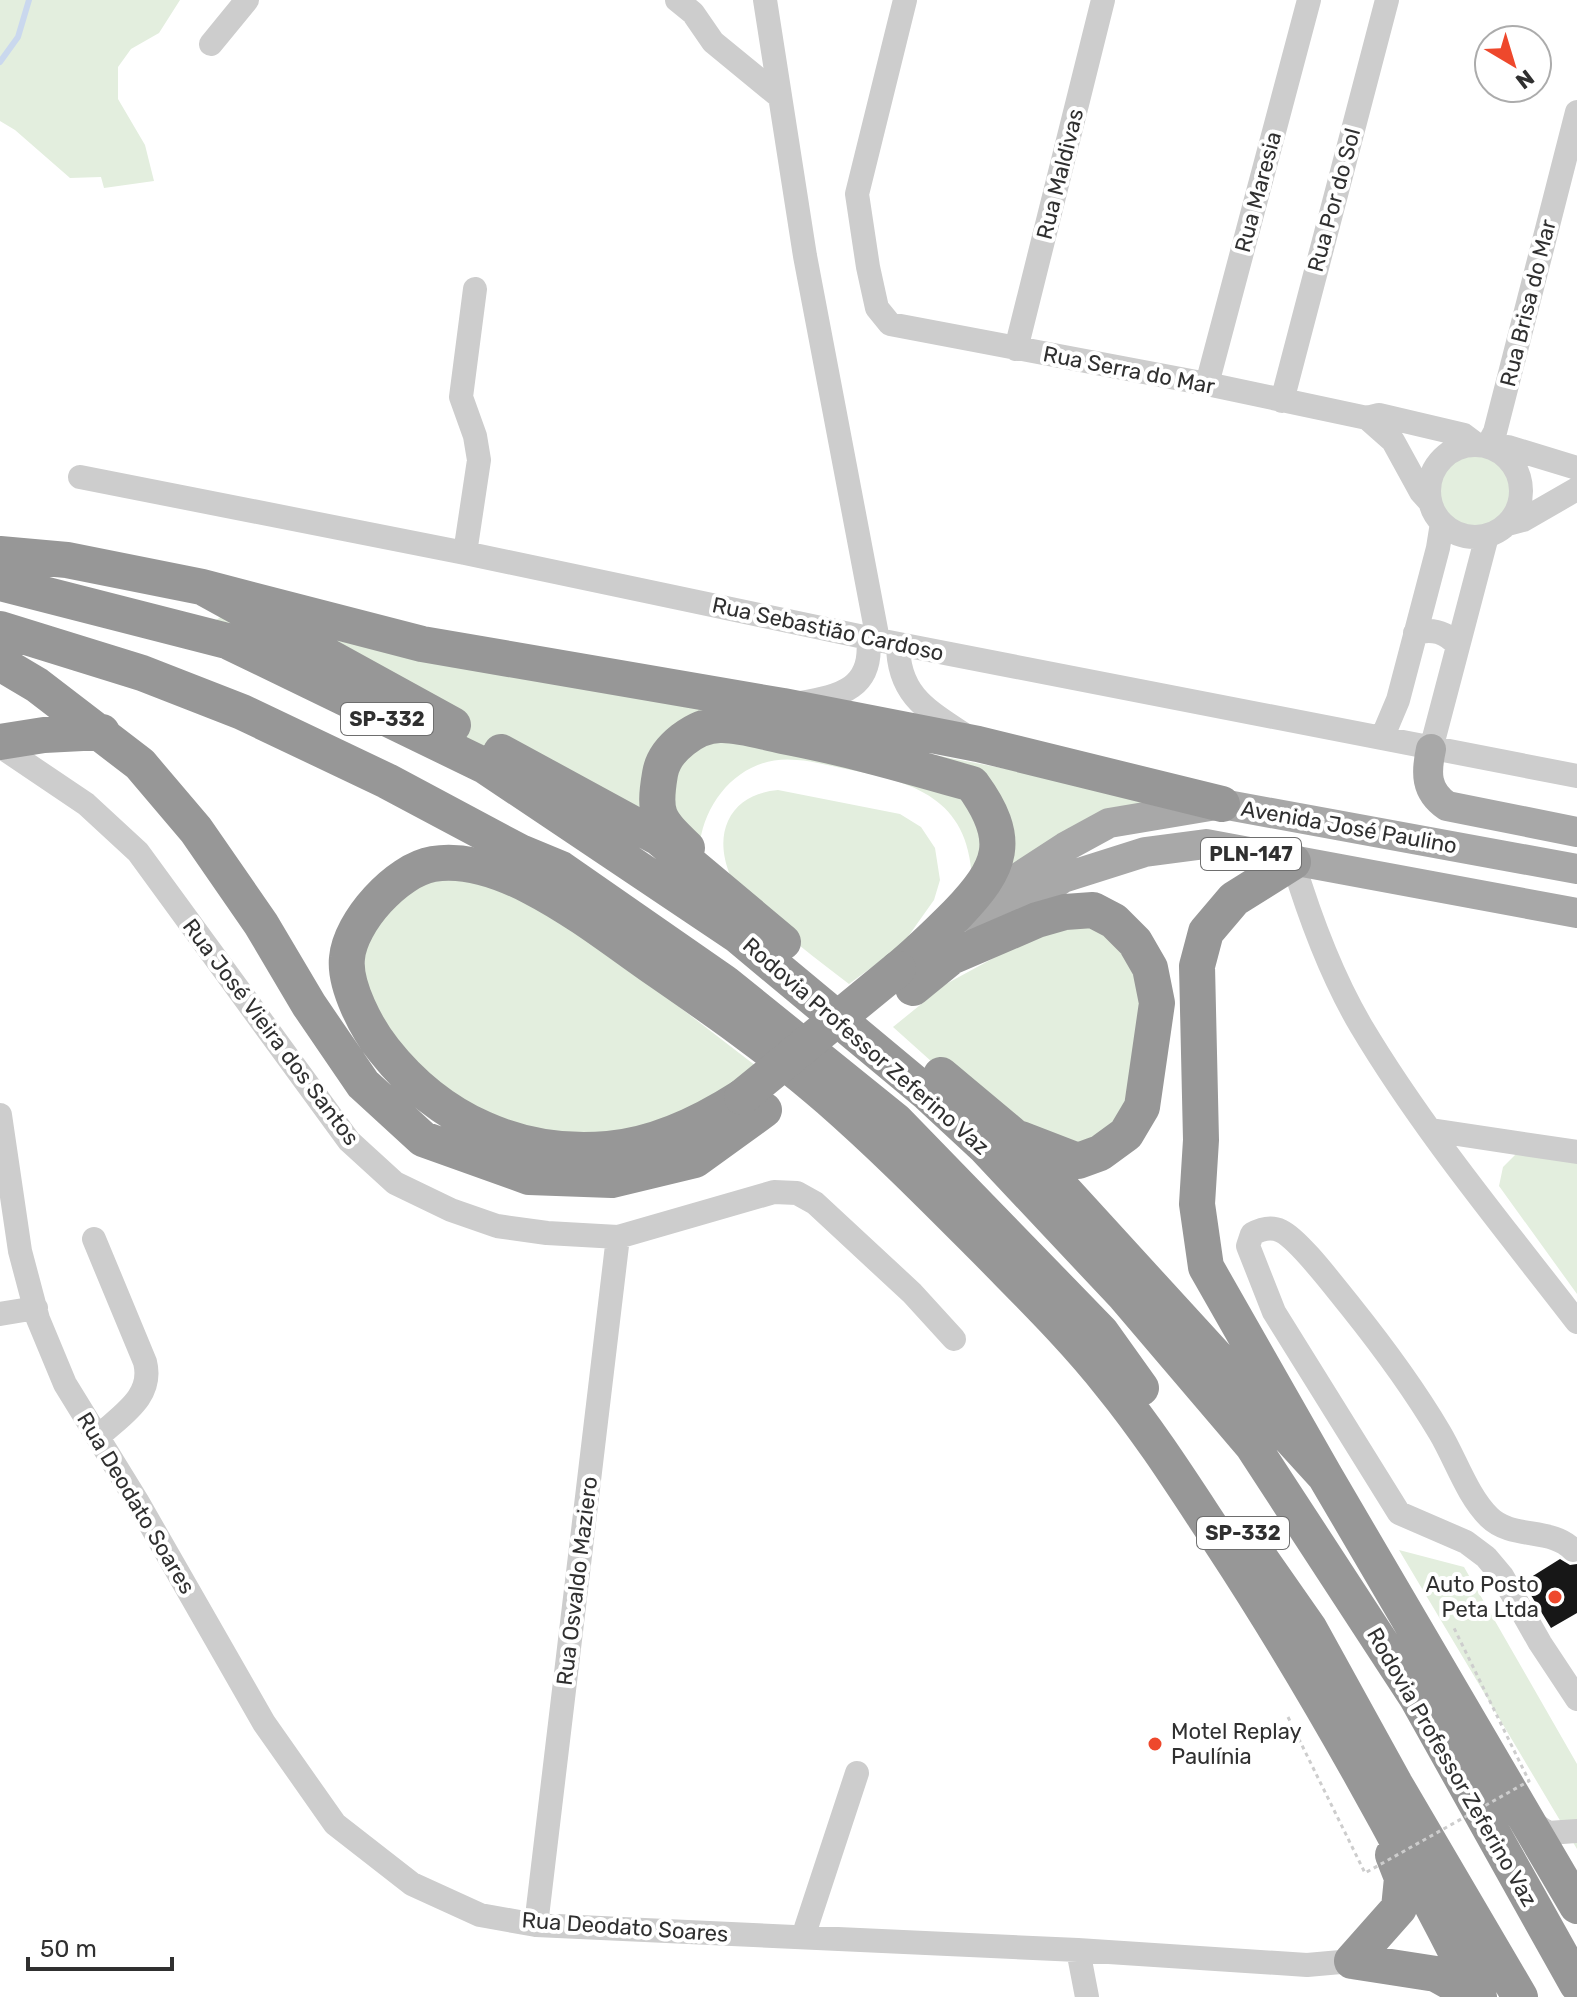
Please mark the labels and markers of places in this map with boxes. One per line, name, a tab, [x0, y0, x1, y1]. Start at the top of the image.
place label: Auto Posto Peta Ltda	[1426, 1571, 1539, 1623]
marker: Auto Posto Peta Ltda	[1546, 1588, 1564, 1606]
place label: Motel Replay Paulínia	[1171, 1718, 1302, 1770]
marker: Motel Replay Paulínia	[1146, 1735, 1164, 1753]

